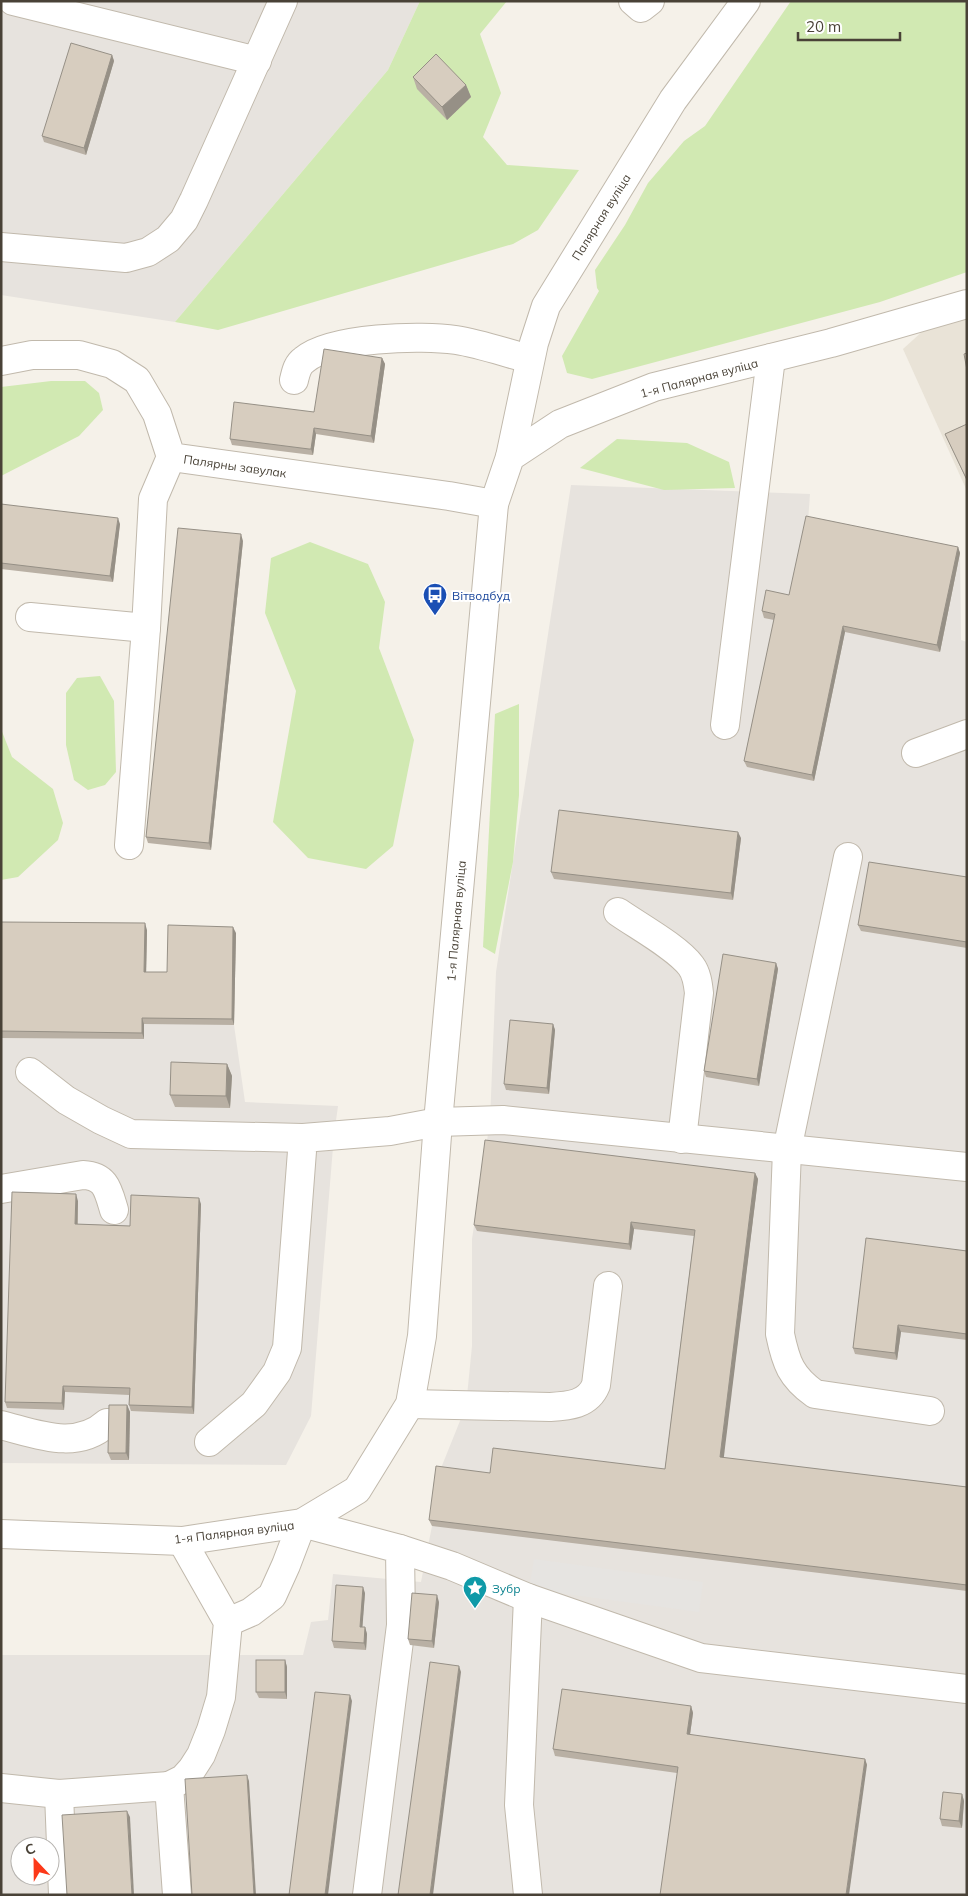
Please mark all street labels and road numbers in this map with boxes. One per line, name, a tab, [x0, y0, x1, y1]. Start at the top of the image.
street label: Палярная вуліца	[568, 171, 634, 263]
street label: 1-я Палярная вуліца	[639, 355, 759, 401]
street label: Палярны завулак	[183, 451, 288, 481]
street label: 1-я Палярная вуліца	[443, 860, 469, 982]
street label: 1-я Палярная вуліца	[173, 1517, 295, 1547]

